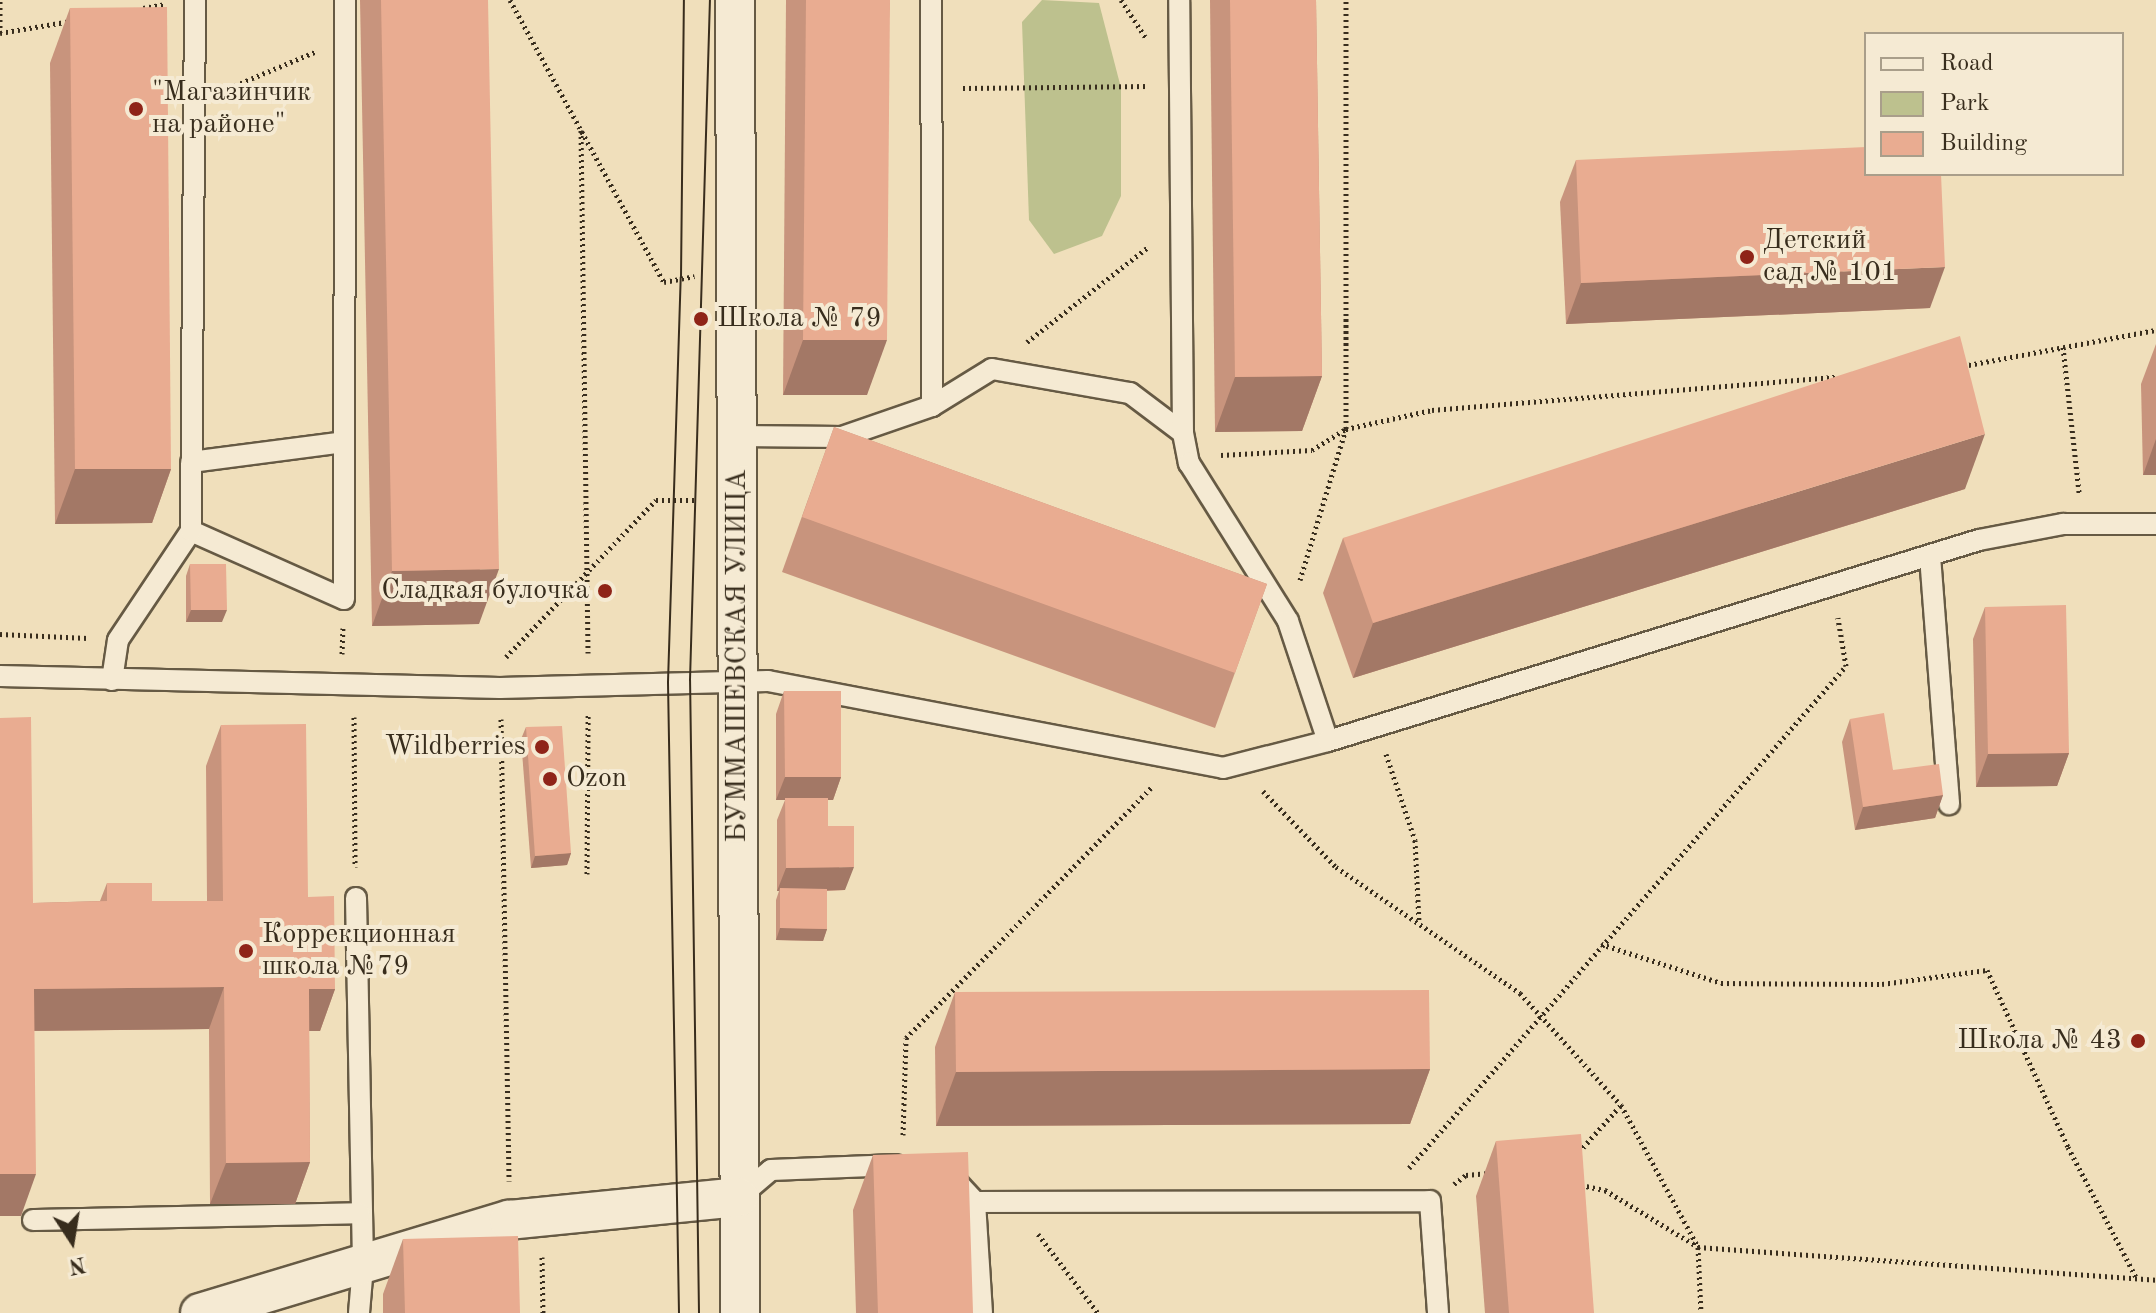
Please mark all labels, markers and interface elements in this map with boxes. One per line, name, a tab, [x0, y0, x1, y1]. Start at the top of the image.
legend	[1864, 32, 2124, 176]
text: Road	[1940, 52, 1993, 76]
place label: "Магазинчик на районе"	[152, 76, 311, 142]
text: Park	[1940, 92, 1989, 116]
marker: "Магазинчик на районе"	[127, 100, 145, 118]
text: Building	[1940, 132, 2027, 156]
place label: Детский сад № 101	[1763, 224, 1897, 290]
marker: Детский сад № 101	[1738, 248, 1756, 266]
place label: Школа № 79	[717, 302, 882, 336]
marker: Школа № 79	[692, 310, 710, 328]
street label: БУММАШЕВСКАЯ УЛИЦА	[721, 469, 755, 843]
place label: Сладкая булочка	[381, 574, 589, 608]
marker: Сладкая булочка	[596, 582, 614, 600]
place label: Wildberries	[385, 730, 526, 764]
marker: Wildberries	[533, 738, 551, 756]
place label: Ozon	[566, 762, 627, 796]
marker: Ozon	[541, 770, 559, 788]
place label: Коррекционная школа №79	[262, 918, 456, 984]
marker: Коррекционная школа №79	[237, 942, 255, 960]
place label: Школа № 43	[1957, 1024, 2122, 1058]
marker: Школа № 43	[2129, 1032, 2147, 1050]
north arrow	[32, 1201, 112, 1281]
text: N	[66, 1252, 87, 1277]

